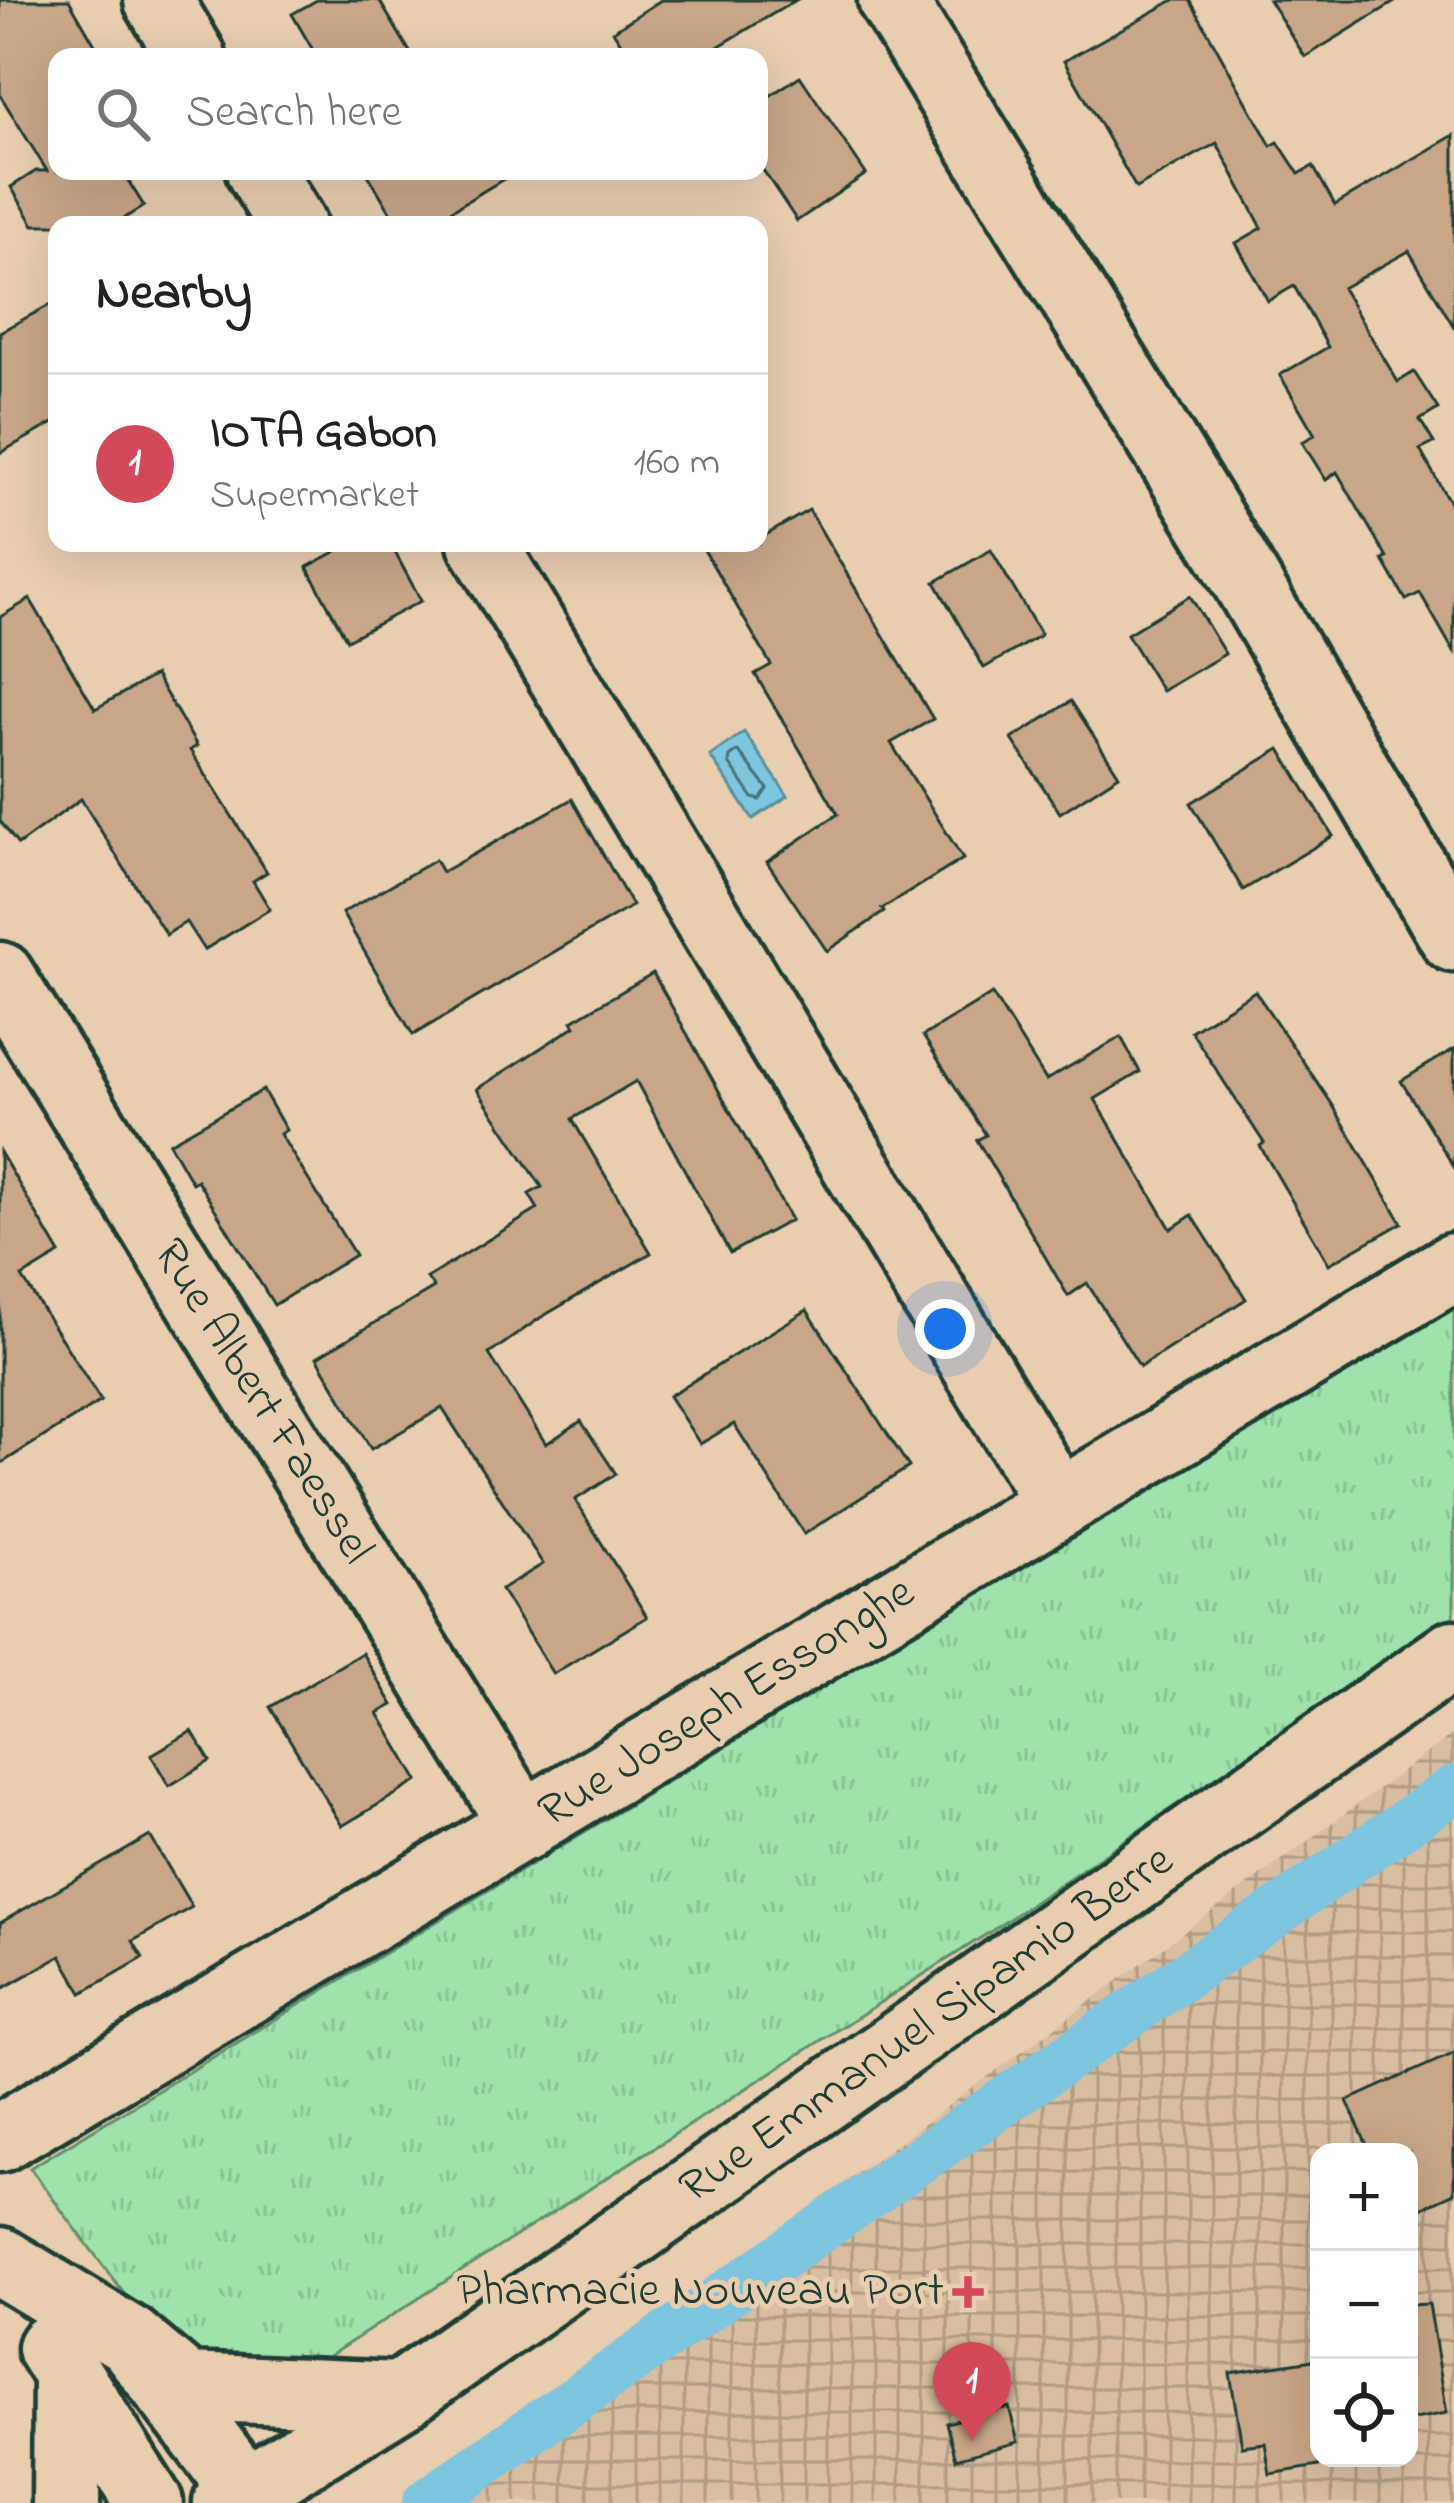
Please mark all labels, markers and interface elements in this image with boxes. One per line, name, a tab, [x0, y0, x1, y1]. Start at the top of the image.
search box	[48, 48, 768, 180]
icon: search	[90, 81, 156, 147]
text: Search here	[186, 81, 402, 147]
text: Nearby	[96, 257, 252, 332]
text: IOTA Gabon	[210, 402, 437, 468]
text: 1	[129, 435, 141, 492]
text: 160 m	[634, 435, 720, 492]
text: Supermarket	[210, 468, 419, 525]
street label: Rue Albert Faessel	[134, 1226, 390, 1578]
your location	[915, 1299, 975, 1359]
street label: Rue Joseph Essonghe	[525, 1559, 930, 1848]
street label: Rue Emmanuel Sipamio Berre	[666, 1827, 1189, 2223]
map controls	[1310, 2143, 1418, 2467]
button: +	[1310, 2143, 1418, 2251]
button: −	[1310, 2251, 1418, 2359]
place label: Pharmacie Nouveau Port	[457, 2257, 944, 2327]
marker: Pharmacie Nouveau Port	[955, 2279, 981, 2305]
pin: 1	[933, 2342, 1011, 2441]
button: locate	[1310, 2359, 1418, 2467]

